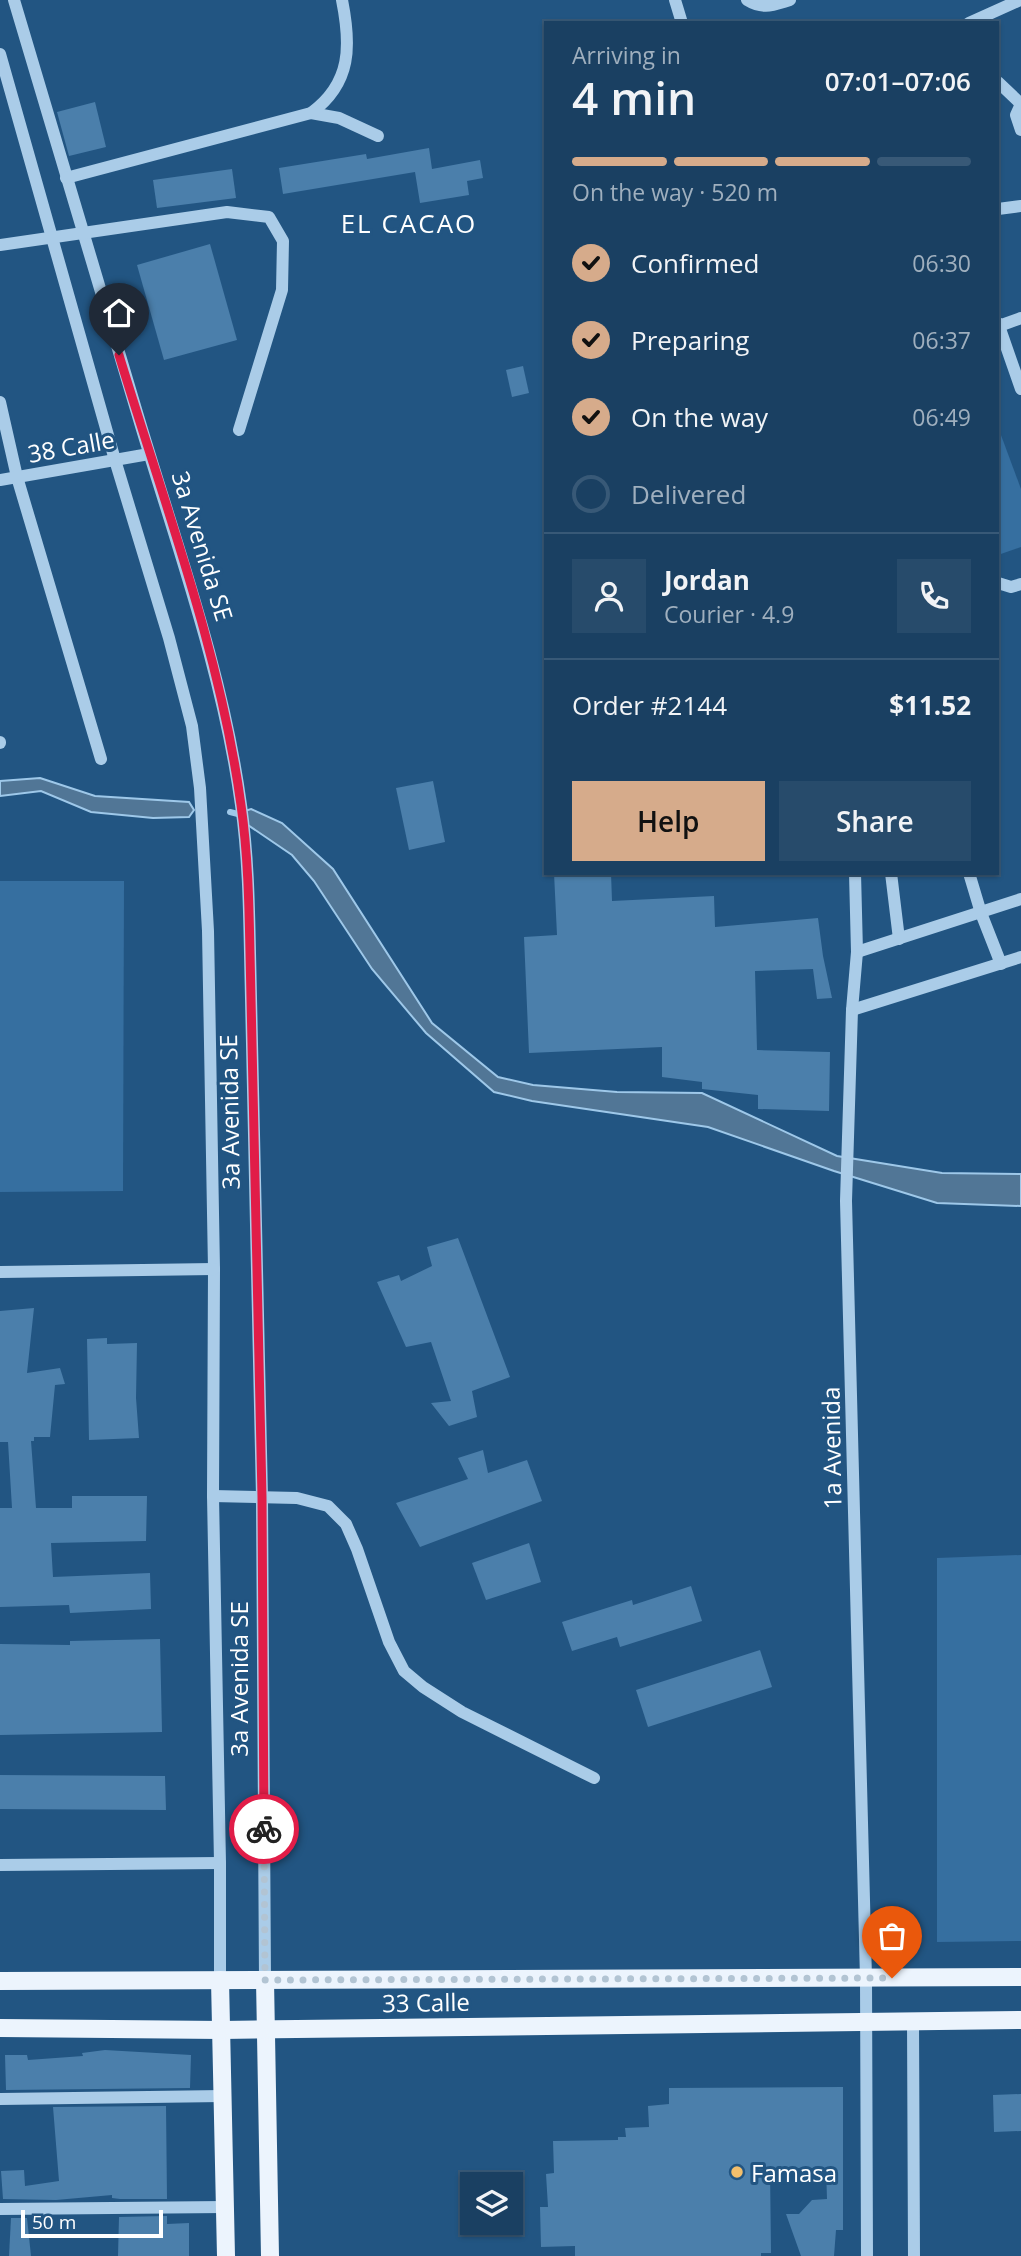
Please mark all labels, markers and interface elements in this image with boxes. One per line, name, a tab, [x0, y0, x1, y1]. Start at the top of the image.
text: Arriving in	[572, 39, 681, 71]
text: 07:01–07:06	[825, 63, 971, 99]
text: 4 min	[572, 66, 696, 128]
text: On the way · 520 m	[572, 176, 778, 208]
district label: EL CACAO	[341, 205, 477, 241]
icon: check	[572, 244, 610, 282]
text: Confirmed	[631, 245, 759, 281]
text: 06:30	[912, 247, 971, 279]
pin	[89, 283, 149, 355]
icon: home	[100, 294, 138, 332]
icon: check	[572, 321, 610, 359]
text: Preparing	[631, 322, 749, 358]
text: 06:37	[912, 324, 971, 356]
icon: check	[572, 398, 610, 436]
text: On the way	[631, 399, 768, 435]
text: 06:49	[912, 401, 971, 433]
street label: 38 Calle	[25, 422, 117, 470]
street label: 3a Avenida SE	[164, 467, 242, 625]
text: Delivered	[631, 476, 746, 512]
button: person	[572, 559, 646, 633]
button: phone	[897, 559, 971, 633]
text: Jordan	[664, 562, 750, 598]
text: Courier · 4.9	[664, 598, 794, 630]
text: Order #2144	[572, 687, 727, 723]
text: $11.52	[889, 687, 971, 723]
button: Help	[572, 781, 765, 861]
button: Share	[779, 781, 971, 861]
street label: 3a Avenida SE	[211, 1034, 247, 1190]
street label: 1a Avenida	[813, 1386, 849, 1510]
street label: 3a Avenida SE	[222, 1601, 255, 1757]
courier	[229, 1794, 299, 1864]
icon: bike	[245, 1810, 283, 1848]
pin	[862, 1906, 922, 1978]
icon: bag	[873, 1917, 911, 1955]
street label: 33 Calle	[382, 1985, 470, 2019]
place label: Famasa	[751, 2156, 837, 2189]
marker: Famasa	[729, 2164, 745, 2180]
map controls	[460, 2172, 523, 2235]
button: layers	[460, 2172, 523, 2235]
scale bar	[21, 2207, 163, 2239]
text: 50 m	[32, 2209, 76, 2235]

